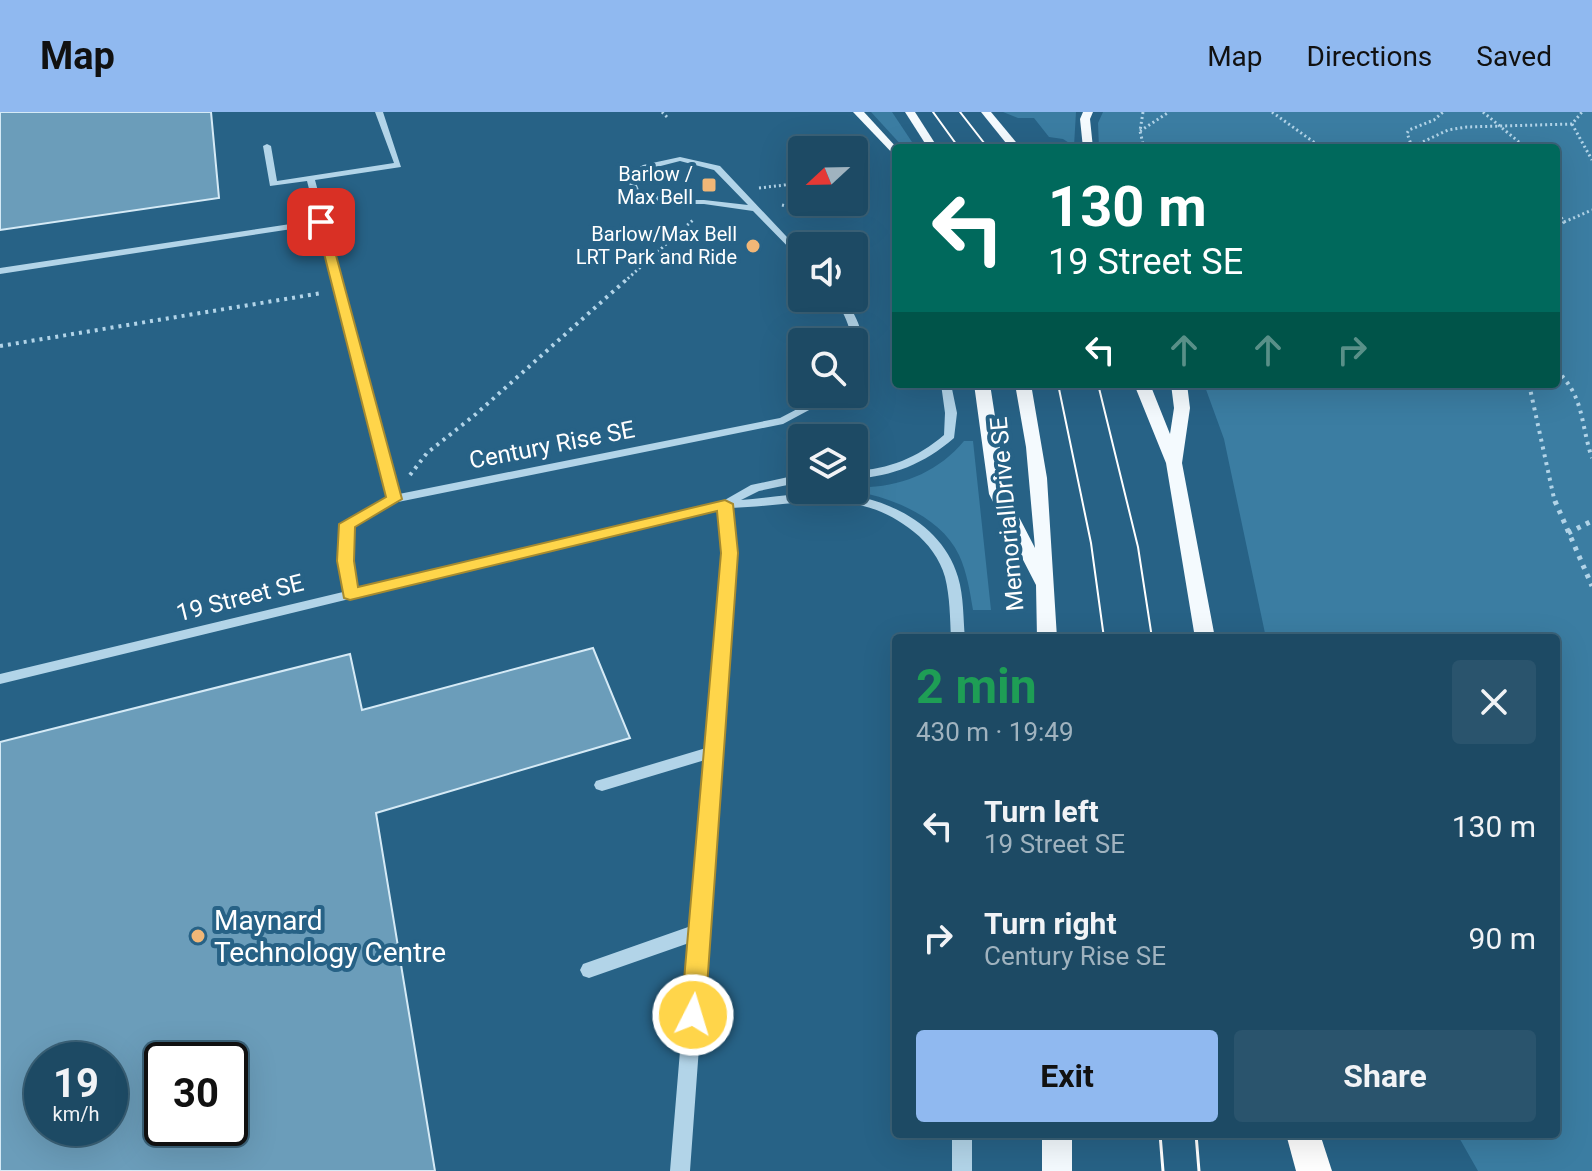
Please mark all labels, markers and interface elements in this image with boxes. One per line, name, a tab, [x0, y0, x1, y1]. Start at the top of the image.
text: Map	[40, 34, 115, 78]
text: Map	[1207, 40, 1263, 73]
text: Directions	[1307, 40, 1432, 73]
text: Saved	[1476, 40, 1552, 73]
north arrow	[788, 136, 868, 216]
map controls	[788, 136, 868, 504]
place label: Barlow / Max Bell	[617, 162, 693, 209]
text: 130 m	[1048, 174, 1207, 240]
marker: Barlow / Max Bell	[700, 176, 718, 194]
icon: left	[916, 176, 1020, 280]
pin	[287, 188, 355, 256]
icon: arrive	[299, 200, 343, 244]
place label: Barlow/Max Bell LRT Park and Ride	[576, 222, 737, 269]
button: sound	[788, 232, 868, 312]
marker: Barlow/Max Bell LRT Park and Ride	[744, 237, 762, 255]
text: 19 Street SE	[1048, 241, 1243, 283]
button: search	[788, 328, 868, 408]
icon: left	[1078, 328, 1122, 372]
icon: ahead	[1162, 328, 1206, 372]
icon: ahead	[1246, 328, 1290, 372]
icon: right	[1330, 328, 1374, 372]
street label: Century Rise SE	[467, 415, 637, 475]
street label: Memorial Drive SE	[985, 416, 1029, 612]
button: layers	[788, 424, 868, 504]
street label: 19 Street SE	[173, 569, 307, 627]
text: 2 min	[916, 658, 1037, 715]
button: close	[1452, 660, 1536, 744]
text: 430 m · 19:49	[916, 717, 1074, 747]
text: Turn left	[984, 794, 1099, 829]
icon: left	[916, 804, 960, 848]
text: 130 m	[1452, 809, 1536, 844]
text: 19 Street SE	[984, 829, 1125, 859]
place label: Maynard Technology Centre	[214, 904, 446, 969]
text: Turn right	[984, 906, 1117, 941]
icon: right	[916, 916, 960, 960]
text: 90 m	[1469, 921, 1536, 956]
marker: Maynard Technology Centre	[189, 927, 207, 945]
text: Century Rise SE	[984, 941, 1166, 971]
position arrow	[651, 973, 735, 1057]
button: Exit	[916, 1030, 1218, 1122]
button: Share	[1234, 1030, 1536, 1122]
speed limit sign: 30	[144, 1042, 248, 1146]
text: 19	[53, 1060, 99, 1107]
text: km/h	[53, 1102, 99, 1126]

